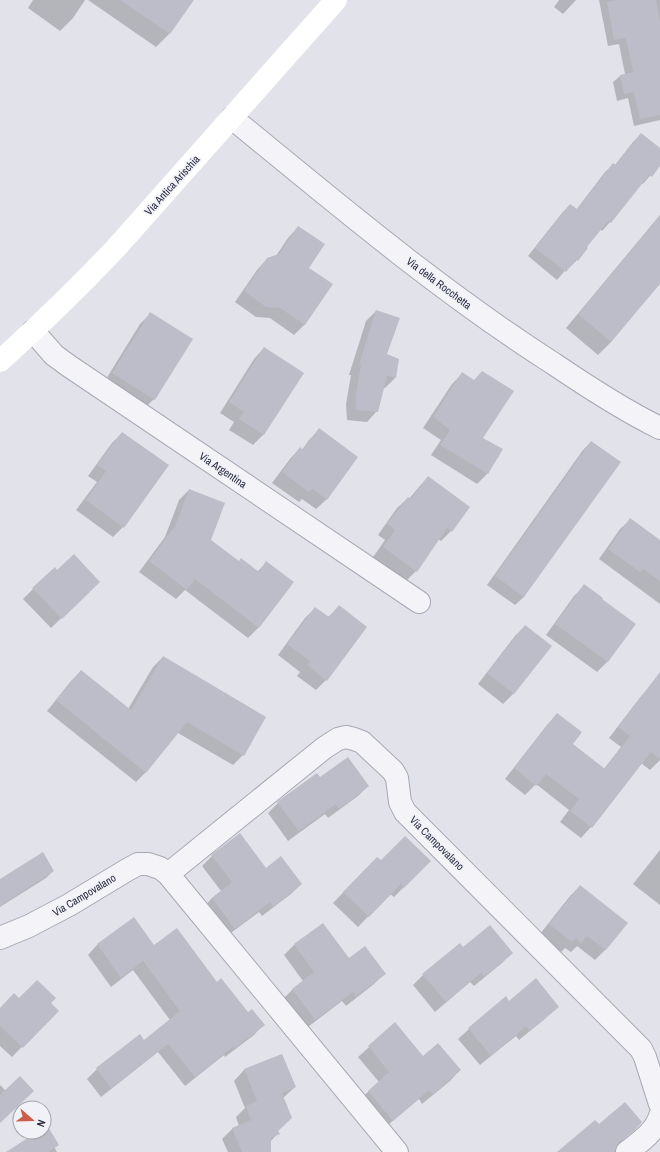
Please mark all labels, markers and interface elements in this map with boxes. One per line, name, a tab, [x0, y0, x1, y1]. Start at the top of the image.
street label: Via Antica Arischia	[141, 152, 203, 218]
street label: Via della Rocchetta	[404, 254, 474, 312]
street label: Via Argentina	[196, 449, 250, 491]
street label: Via Campovalano	[407, 813, 467, 873]
street label: Via Campovalano	[50, 871, 118, 919]
north arrow	[12, 1100, 52, 1140]
text: N	[34, 1118, 49, 1129]

